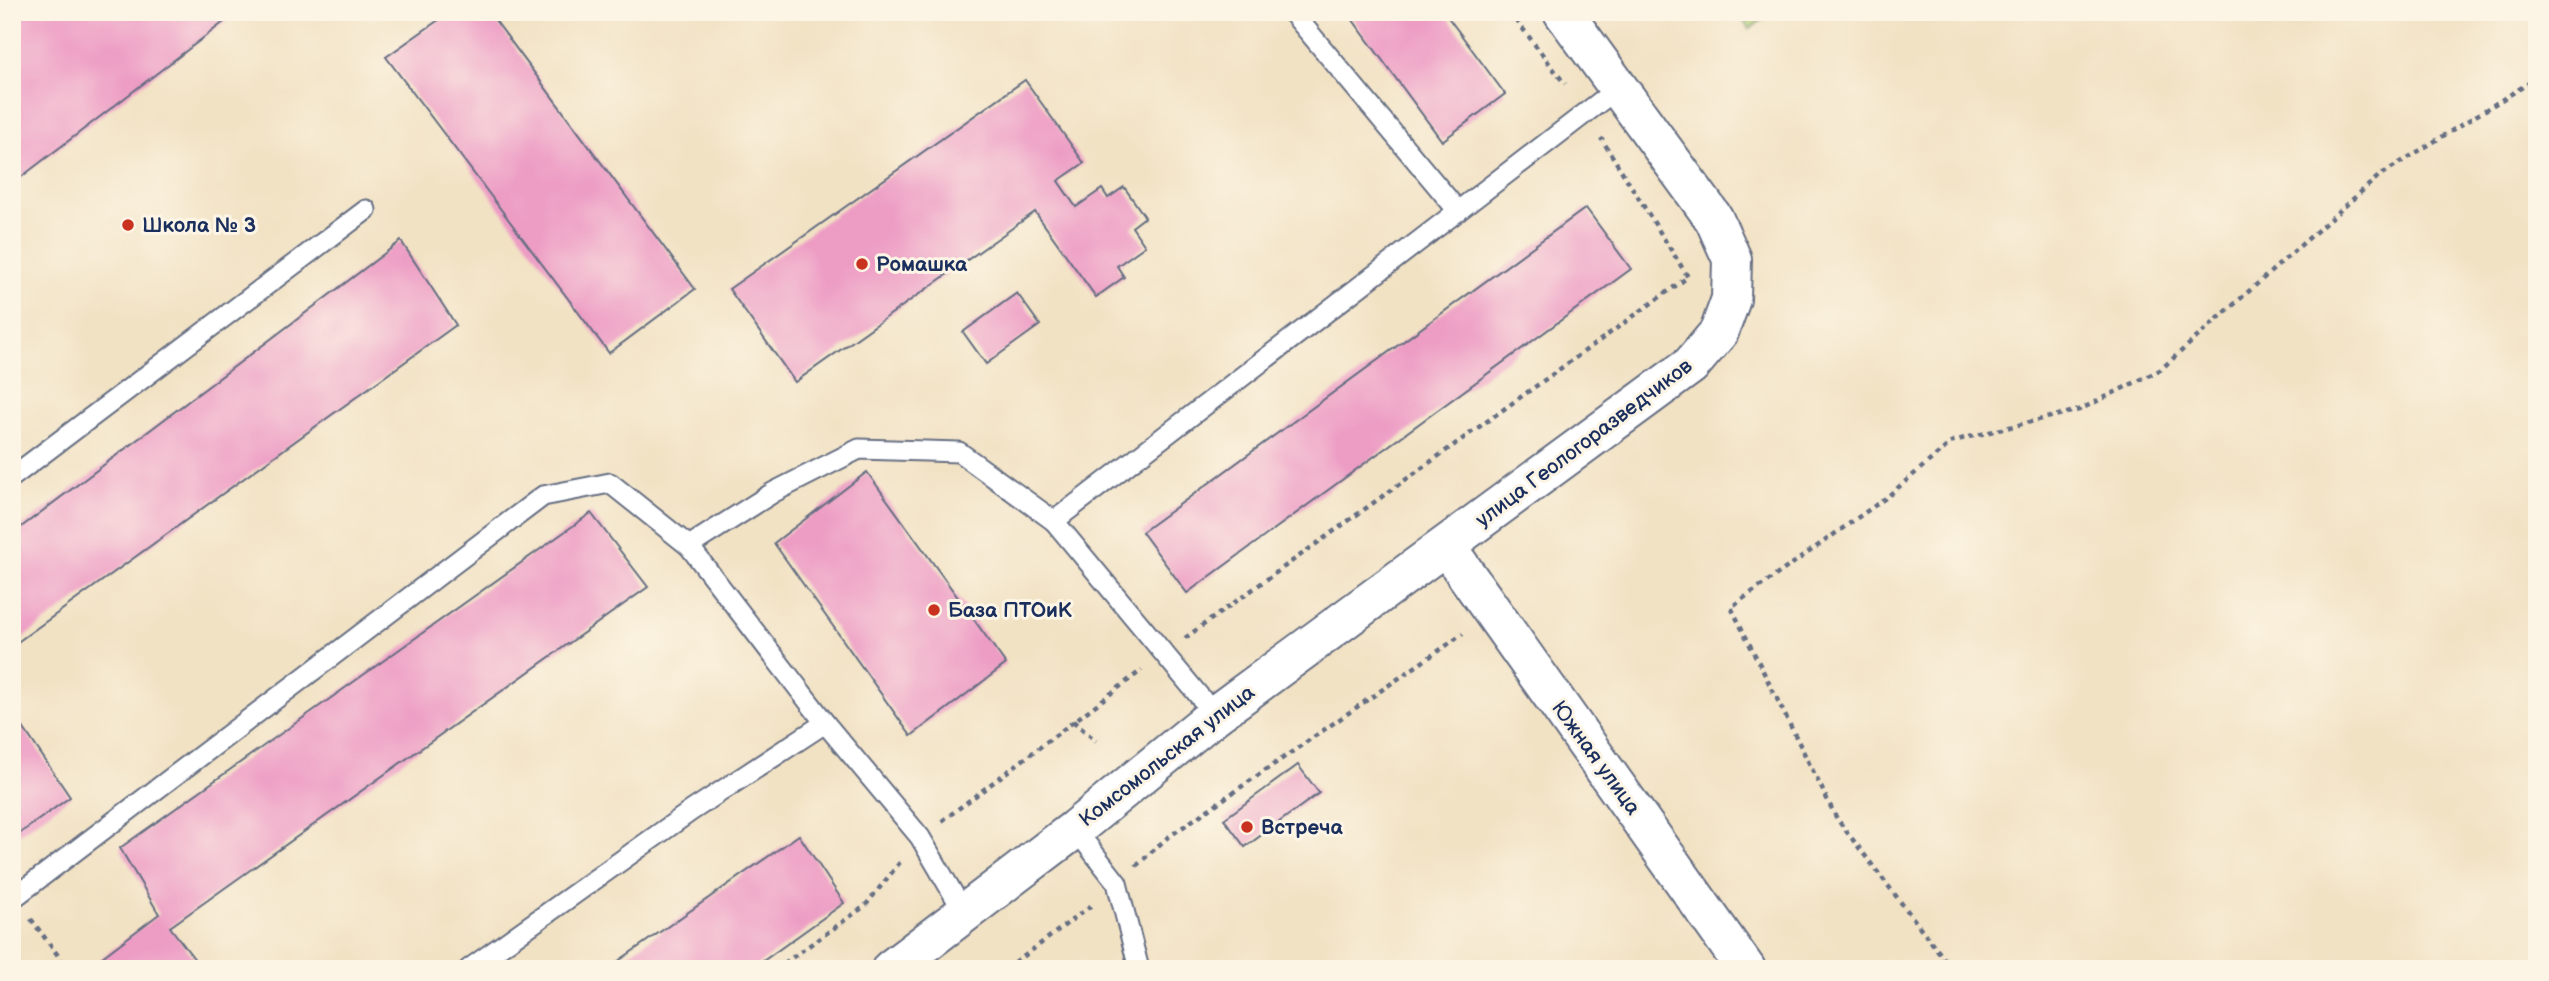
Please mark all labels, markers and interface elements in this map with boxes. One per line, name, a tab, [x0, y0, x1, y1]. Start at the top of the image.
place label: Школа № 3	[142, 213, 256, 238]
marker: Школа № 3	[120, 217, 136, 233]
place label: Ромашка	[876, 252, 968, 277]
marker: Ромашка	[854, 256, 870, 272]
street label: улица Геологоразведчиков	[1471, 353, 1697, 533]
place label: База ПТОиК	[948, 598, 1073, 623]
marker: База ПТОиК	[926, 602, 942, 618]
street label: Комсомольская улица	[1074, 679, 1260, 832]
street label: Южная улица	[1546, 696, 1646, 820]
place label: Встреча	[1261, 815, 1344, 840]
marker: Встреча	[1239, 819, 1255, 835]

